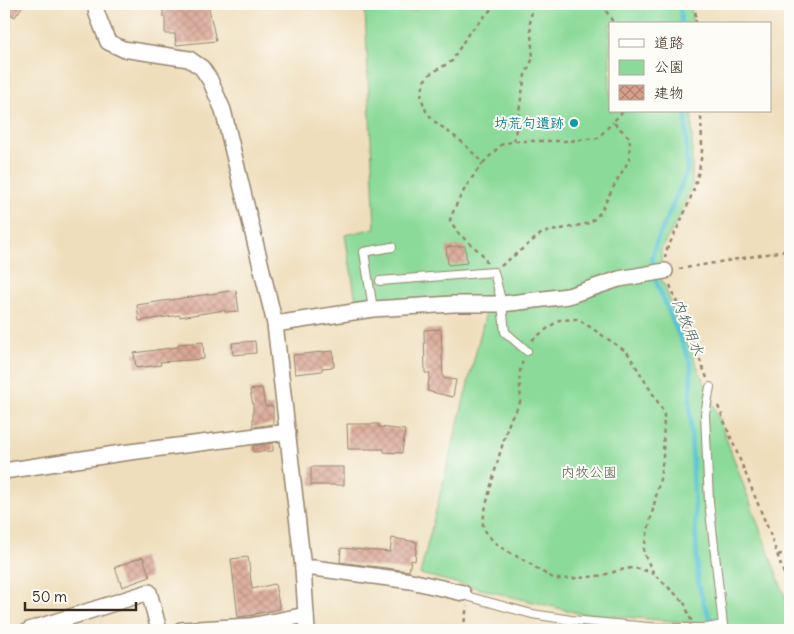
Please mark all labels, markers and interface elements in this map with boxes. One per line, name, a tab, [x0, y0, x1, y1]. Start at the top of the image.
legend	[609, 22, 772, 112]
text: 道路	[654, 33, 684, 52]
text: 公園	[654, 57, 684, 76]
text: 建物	[654, 83, 684, 102]
place label: 坊荒句遺跡	[494, 114, 564, 132]
marker: 坊荒句遺跡	[568, 117, 580, 129]
water label: 内牧用水	[668, 295, 709, 358]
park label: 内牧公園	[561, 463, 617, 481]
scale bar	[25, 579, 136, 611]
text: 50 m	[32, 587, 67, 606]

